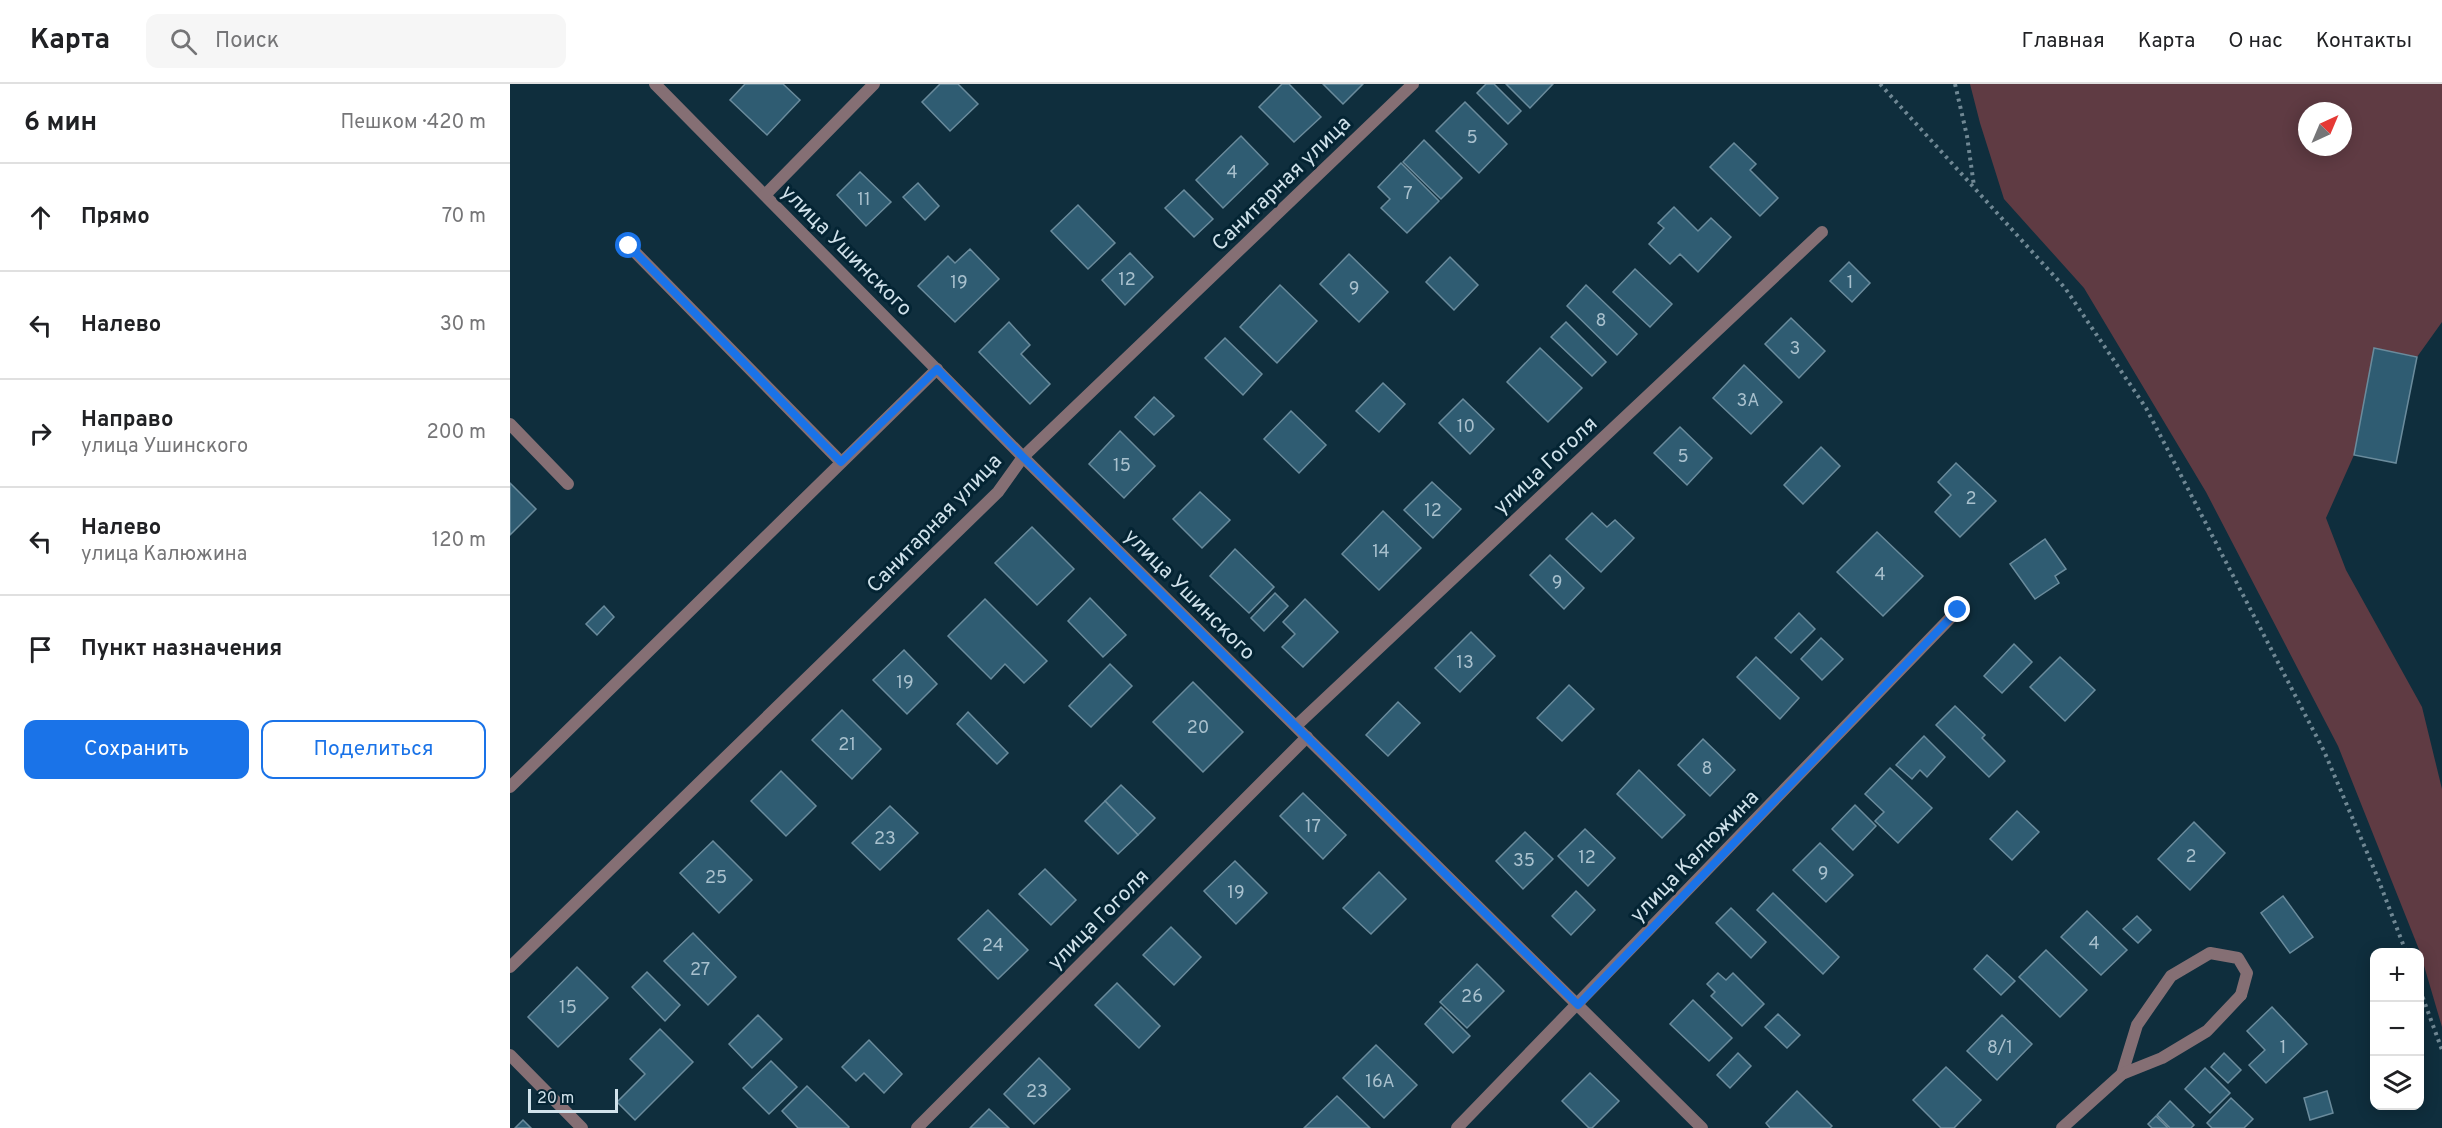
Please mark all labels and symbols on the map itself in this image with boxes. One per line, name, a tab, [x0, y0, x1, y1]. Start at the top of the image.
north arrow	[2298, 102, 2352, 156]
street label: Санитарная улица	[1207, 111, 1357, 257]
house number: 5	[1466, 127, 1478, 150]
house number: 4	[1226, 162, 1238, 185]
street label: улица Ушинского	[774, 179, 918, 323]
house number: 7	[1403, 183, 1413, 206]
house number: 11	[857, 189, 871, 212]
route start	[615, 232, 641, 258]
house number: 12	[1118, 269, 1136, 292]
house number: 19	[950, 272, 968, 295]
house number: 1	[1847, 272, 1853, 295]
house number: 9	[1349, 278, 1359, 301]
house number: 8	[1596, 310, 1607, 333]
house number: 3	[1790, 338, 1800, 361]
house number: 3А	[1737, 390, 1759, 413]
street label: улица Гоголя	[1488, 411, 1604, 521]
house number: 10	[1457, 416, 1475, 439]
house number: 5	[1677, 446, 1689, 469]
street label: Санитарная улица	[862, 449, 1008, 599]
house number: 15	[1113, 455, 1131, 478]
house number: 2	[1965, 488, 1977, 511]
house number: 12	[1424, 500, 1442, 523]
street label: улица Ушинского	[1117, 523, 1261, 667]
house number: 14	[1372, 541, 1390, 564]
house number: 4	[1874, 564, 1886, 587]
house number: 9	[1552, 572, 1562, 595]
route end	[1944, 596, 1970, 622]
house number: 13	[1456, 652, 1474, 675]
house number: 19	[896, 672, 914, 695]
house number: 20	[1187, 717, 1209, 740]
house number: 21	[838, 734, 856, 757]
house number: 8	[1702, 758, 1713, 781]
street label: улица Калюжина	[1625, 785, 1765, 929]
house number: 17	[1305, 816, 1321, 839]
house number: 23	[874, 828, 896, 851]
house number: 2	[2185, 846, 2197, 869]
house number: 12	[1578, 847, 1596, 870]
house number: 35	[1513, 850, 1535, 873]
house number: 9	[1818, 863, 1828, 886]
street label: улица Гоголя	[1043, 864, 1155, 976]
house number: 25	[705, 867, 727, 890]
house number: 19	[1227, 882, 1245, 905]
house number: 4	[2088, 933, 2100, 956]
house number: 24	[982, 935, 1004, 958]
house number: 27	[690, 959, 710, 982]
house number: 26	[1461, 986, 1483, 1009]
house number: 15	[559, 997, 577, 1020]
house number: 8/1	[1987, 1037, 2013, 1060]
house number: 1	[2280, 1037, 2286, 1060]
house number: 16А	[1365, 1071, 1395, 1094]
house number: 23	[1026, 1081, 1048, 1104]
scale bar	[528, 1086, 618, 1114]

